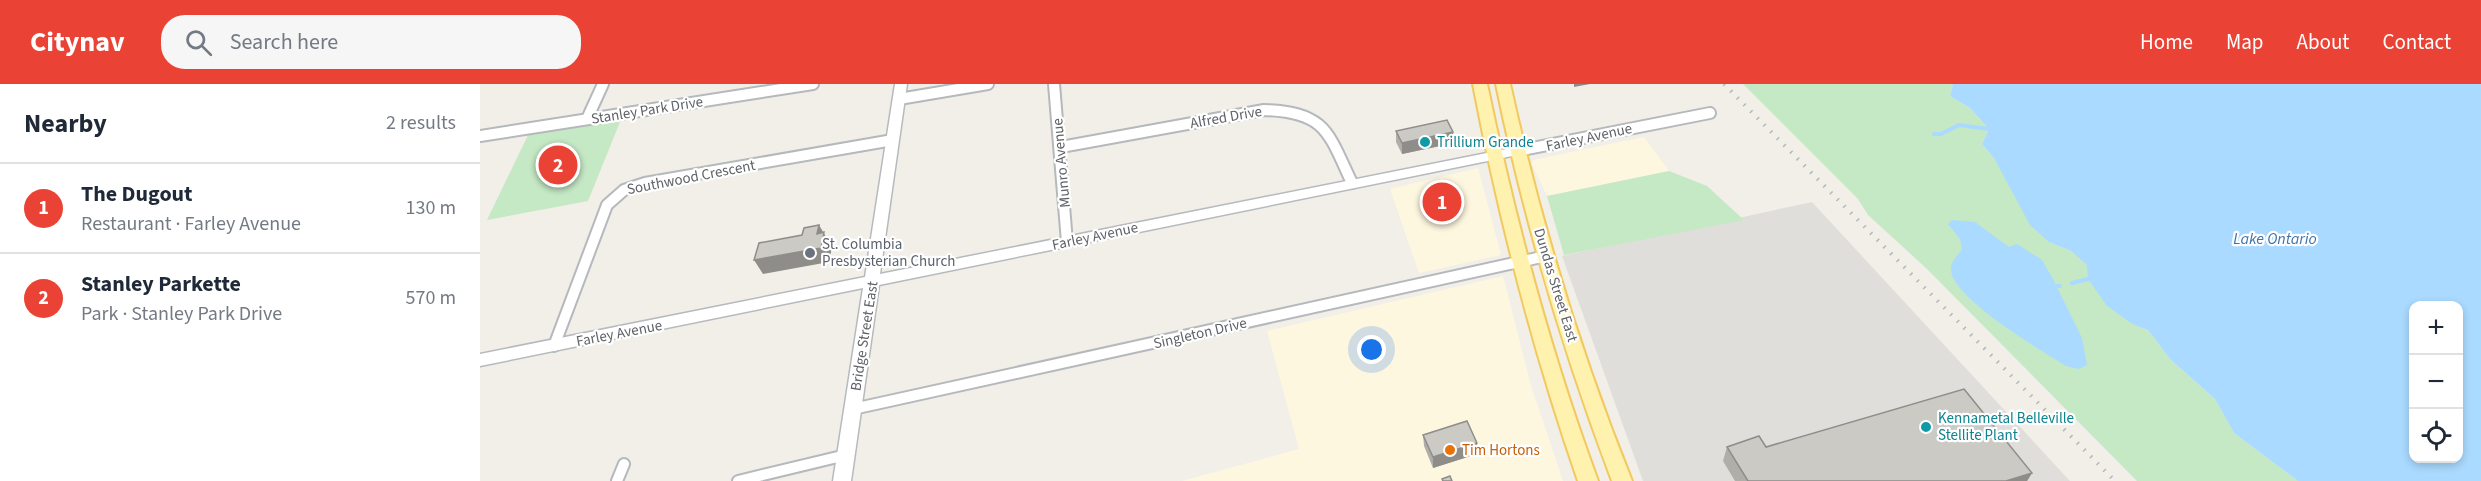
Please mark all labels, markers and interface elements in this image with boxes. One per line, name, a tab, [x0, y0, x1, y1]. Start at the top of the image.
search box	[161, 15, 581, 69]
text: Citynav	[30, 22, 125, 62]
icon: search	[182, 26, 215, 59]
text: Search here	[230, 26, 338, 58]
text: Home	[2140, 27, 2193, 57]
text: Map	[2226, 27, 2264, 57]
text: About	[2297, 27, 2349, 57]
text: Contact	[2382, 27, 2451, 57]
street label: Stanley Park Drive	[590, 91, 705, 130]
street label: Alfred Drive	[1188, 101, 1264, 134]
text: Nearby	[24, 105, 107, 142]
text: 2 results	[386, 109, 456, 137]
street label: Munro Avenue	[1047, 117, 1076, 209]
street label: Farley Avenue	[1544, 118, 1634, 157]
place label: Trillium Grande	[1437, 132, 1534, 153]
marker: Trillium Grande	[1418, 135, 1432, 149]
pin: 2	[538, 142, 578, 188]
street label: Southwood Crescent	[625, 155, 757, 200]
text: The Dugout	[81, 178, 193, 210]
pin: 1	[1422, 180, 1462, 224]
text: 1	[38, 194, 49, 222]
text: 130 m	[406, 194, 456, 222]
text: Restaurant · Farley Avenue	[81, 210, 301, 238]
street label: Farley Avenue	[1050, 217, 1140, 256]
street label: Dundas Street East	[1528, 226, 1583, 345]
water label: Lake Ontario	[2233, 228, 2317, 250]
place label: St. Columbia Presbysterian Church	[822, 234, 955, 272]
marker: St. Columbia Presbysterian Church	[803, 246, 817, 260]
text: Stanley Parkette	[81, 268, 241, 300]
street label: Bridge Street East	[845, 280, 884, 393]
text: 2	[38, 284, 49, 312]
text: 570 m	[406, 284, 456, 312]
text: Park · Stanley Park Drive	[81, 300, 282, 328]
map controls	[2409, 301, 2463, 463]
button: +	[2409, 301, 2463, 355]
street label: Singleton Drive	[1151, 313, 1249, 354]
street label: Farley Avenue	[574, 315, 664, 352]
your location	[1357, 335, 1386, 364]
button: −	[2409, 355, 2463, 409]
place label: Kennametal Belleville Stellite Plant	[1938, 408, 2074, 446]
button: locate	[2409, 409, 2463, 463]
marker: Kennametal Belleville Stellite Plant	[1919, 420, 1933, 434]
place label: Tim Hortons	[1462, 440, 1540, 461]
marker: Tim Hortons	[1443, 443, 1457, 457]

